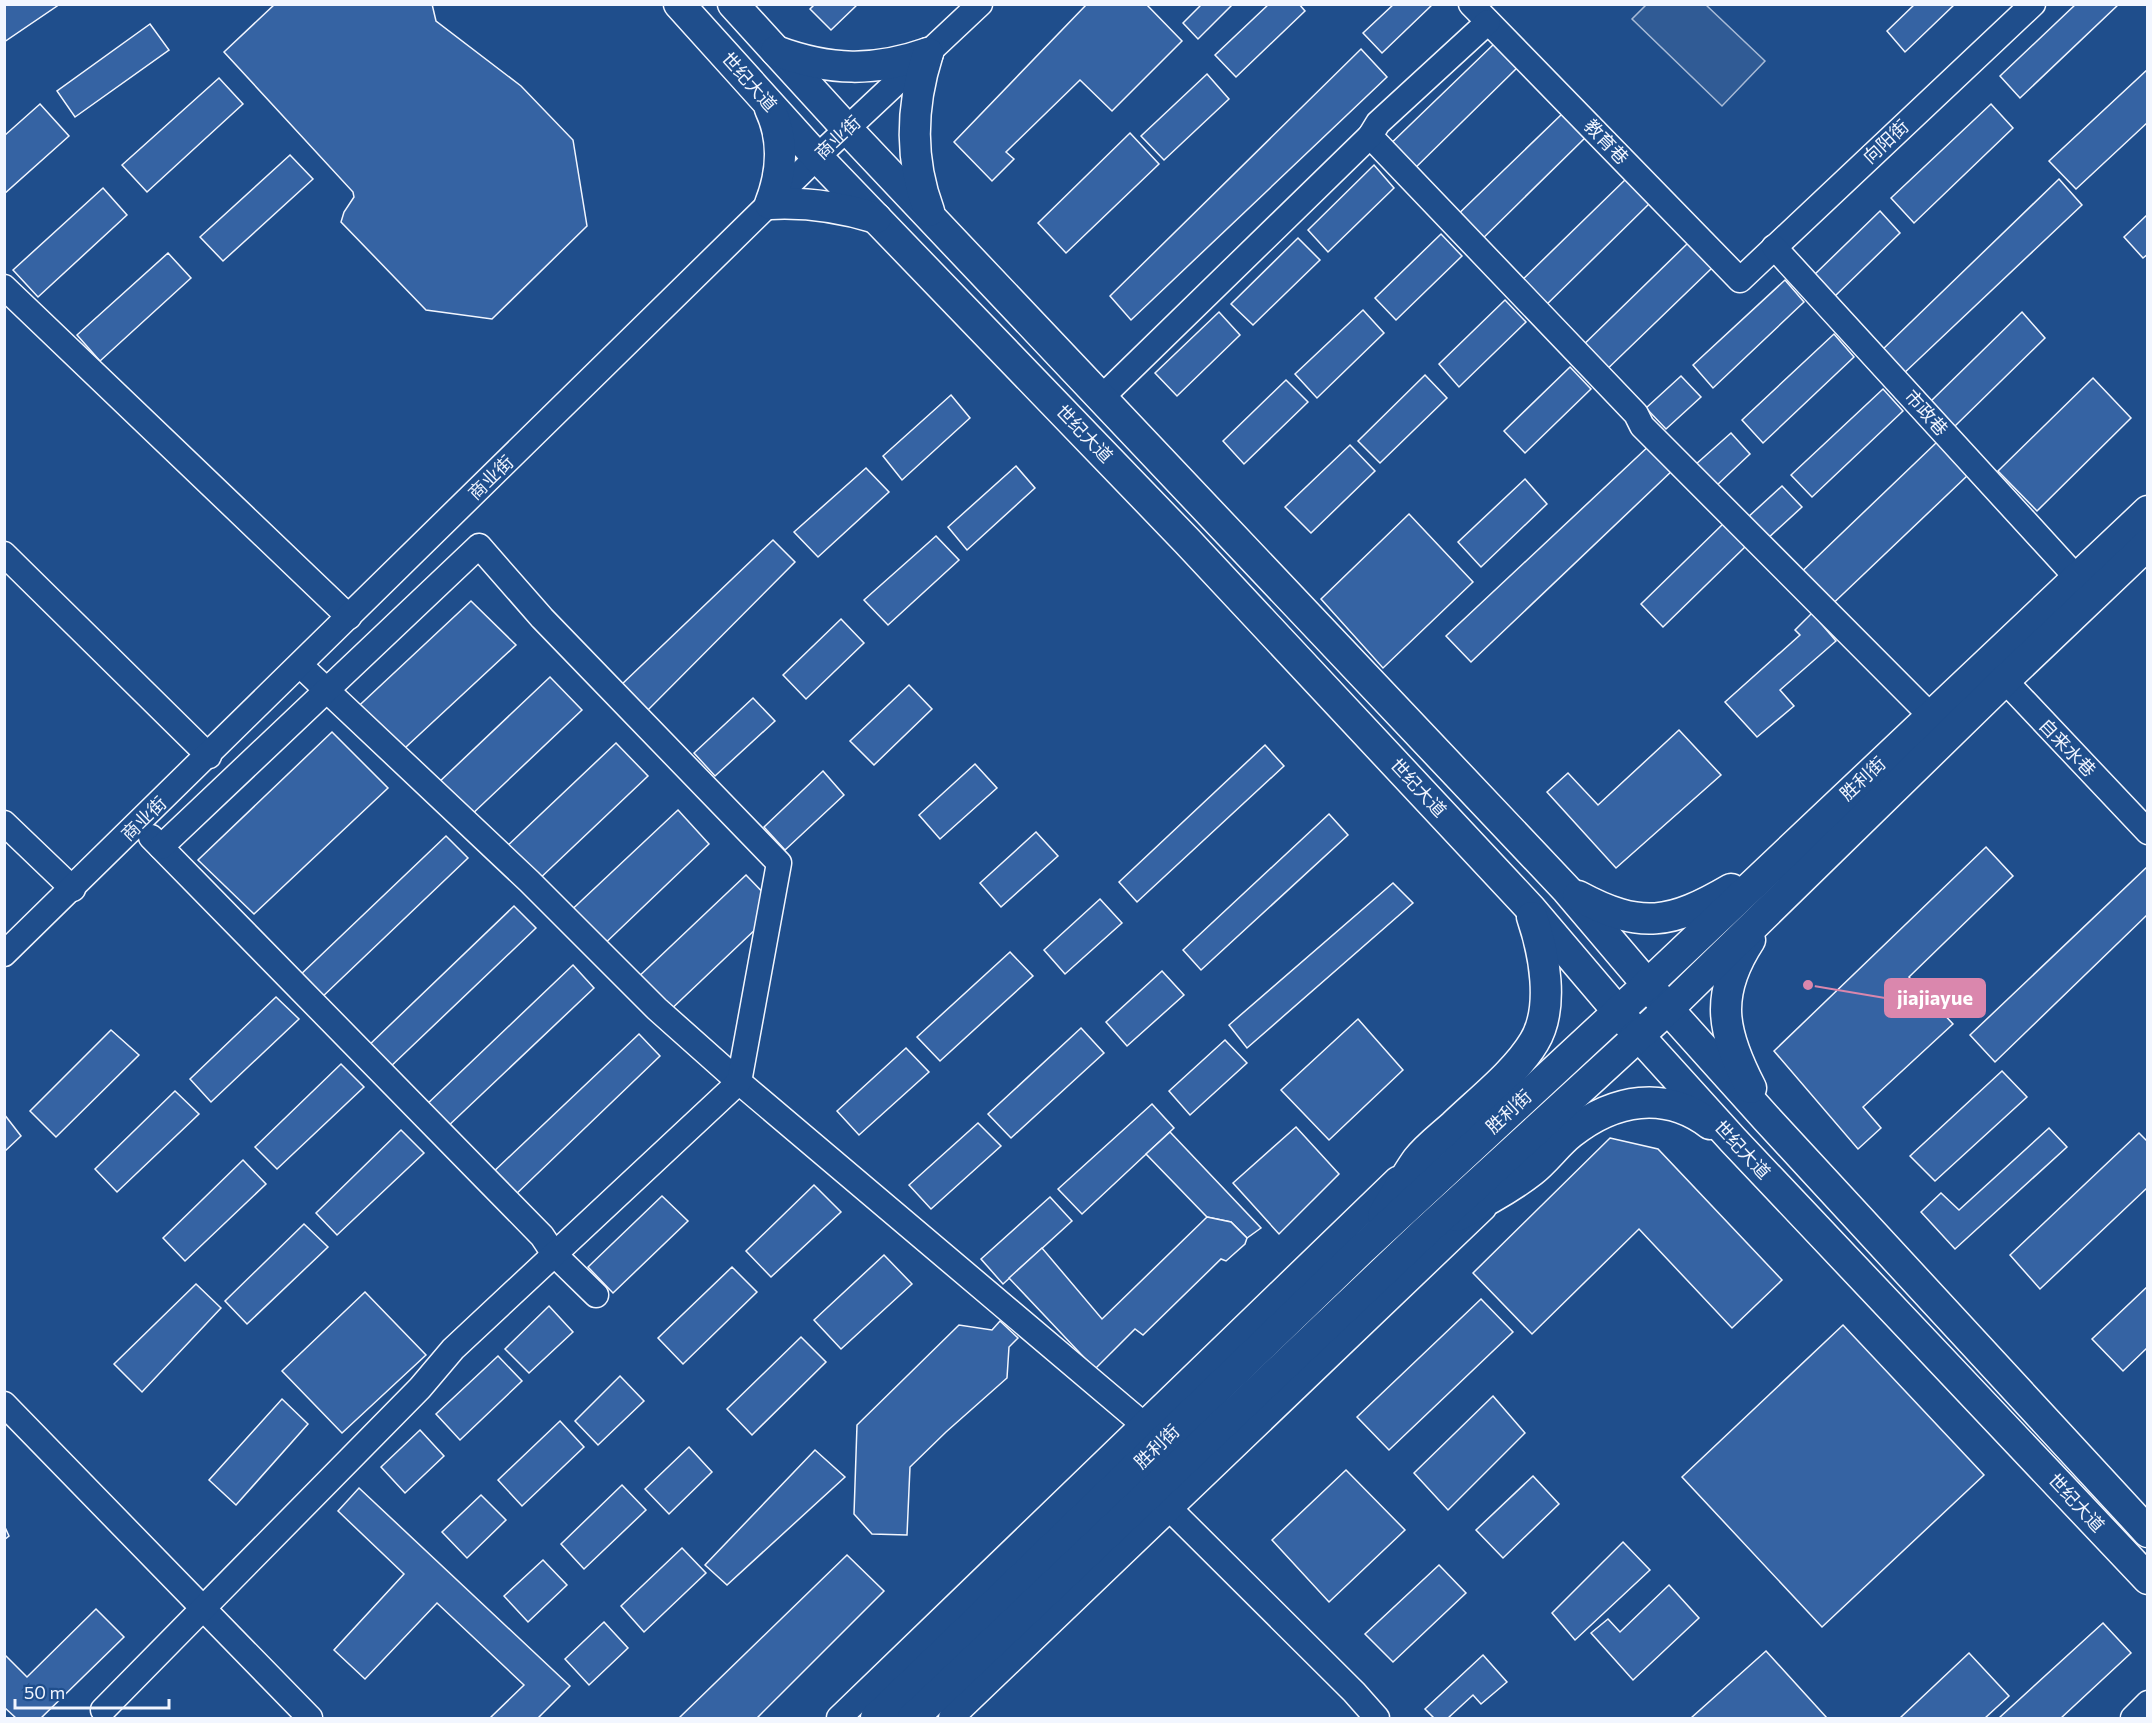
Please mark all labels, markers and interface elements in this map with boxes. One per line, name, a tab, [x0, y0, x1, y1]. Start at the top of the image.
street label: 世纪大道	[717, 47, 782, 115]
street label: 商业街	[810, 111, 865, 164]
street label: 教育巷	[1580, 114, 1633, 168]
street label: 向阳街	[1858, 115, 1913, 168]
street label: 市政巷	[1901, 385, 1953, 440]
street label: 世纪大道	[1052, 400, 1118, 467]
street label: 商业街	[463, 451, 517, 504]
street label: 自来水巷	[2035, 714, 2101, 781]
street label: 胜利街	[1835, 752, 1890, 805]
street label: 世纪大道	[1386, 753, 1451, 821]
street label: 商业街	[116, 792, 170, 845]
callout: jiajiayue	[1885, 979, 1985, 1017]
text: jiajiayue	[1896, 985, 1973, 1009]
street label: 胜利街	[1481, 1085, 1536, 1138]
street label: 世纪大道	[1710, 1115, 1775, 1183]
street label: 胜利街	[1129, 1420, 1183, 1473]
street label: 世纪大道	[2044, 1468, 2109, 1536]
scale bar	[15, 1672, 170, 1710]
text: 50 m	[24, 1681, 65, 1703]

